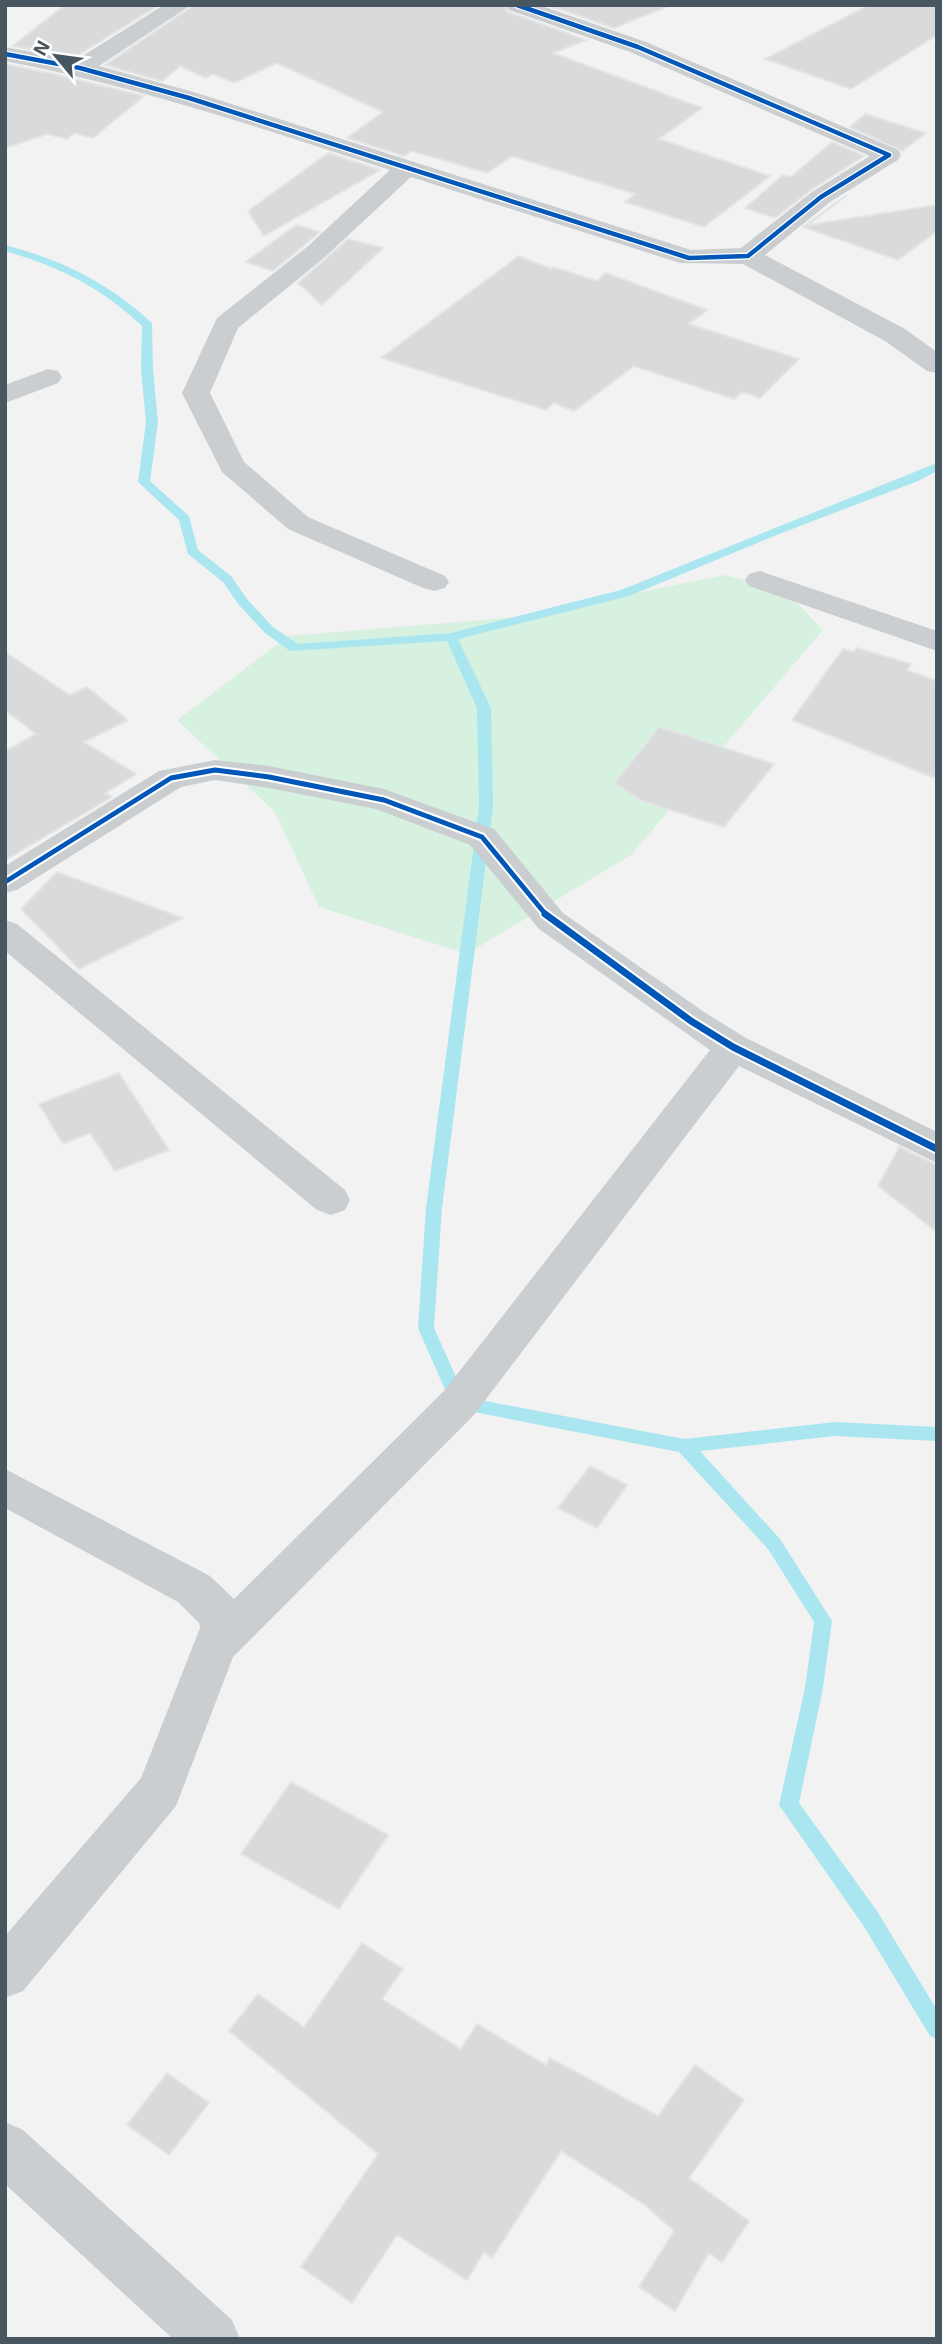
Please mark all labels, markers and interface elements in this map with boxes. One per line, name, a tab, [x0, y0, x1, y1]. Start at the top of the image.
north arrow	[21, 21, 91, 91]
text: N	[27, 36, 54, 59]

